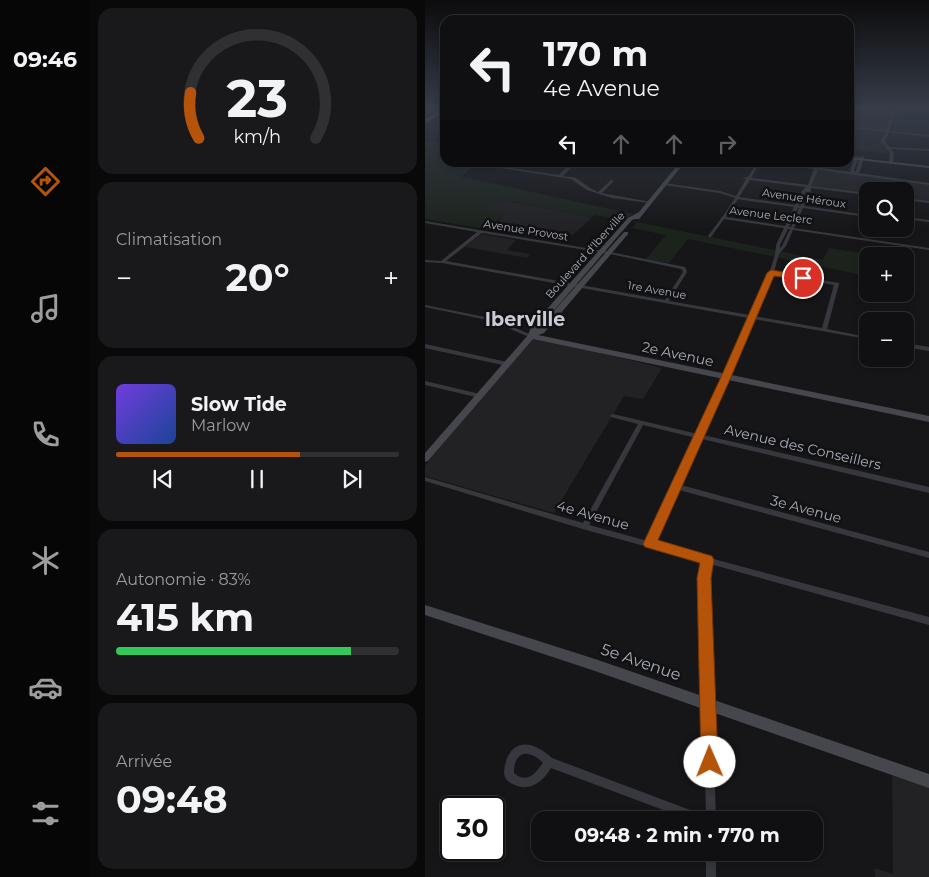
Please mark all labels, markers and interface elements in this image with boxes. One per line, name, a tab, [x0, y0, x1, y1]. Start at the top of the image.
text: 170 m	[543, 32, 648, 75]
icon: left	[460, 35, 525, 100]
text: 09:46	[13, 46, 77, 73]
text: 23	[227, 67, 288, 130]
text: 4e Avenue	[543, 75, 660, 102]
text: km/h	[234, 126, 281, 147]
icon: left	[554, 130, 582, 158]
icon: ahead	[607, 130, 635, 158]
icon: ahead	[660, 130, 688, 158]
icon: right	[713, 130, 741, 158]
icon: directions	[28, 164, 63, 199]
map controls	[859, 182, 914, 367]
button: search	[859, 182, 914, 237]
street label: Avenue Héroux	[761, 185, 847, 211]
street label: Avenue Leclerc	[729, 203, 813, 227]
street label: Boulevard d'Iberville	[542, 208, 628, 301]
street label: Avenue Provost	[483, 216, 570, 244]
text: Climatisation	[116, 230, 222, 249]
button: +	[859, 247, 914, 302]
text: 20°	[225, 254, 290, 301]
pin	[782, 257, 824, 299]
text: −	[116, 261, 132, 295]
text: +	[383, 261, 399, 295]
icon: arrive	[789, 264, 817, 292]
street label: 1re Avenue	[627, 278, 688, 302]
icon: music	[28, 291, 63, 326]
district label: Iberville	[485, 308, 565, 331]
button: −	[859, 312, 914, 367]
street label: 2e Avenue	[641, 338, 715, 370]
text: Slow Tide	[191, 393, 287, 416]
text: Marlow	[191, 416, 250, 435]
icon: phone	[28, 417, 63, 452]
street label: Avenue des Conseillers	[723, 420, 883, 474]
icon: previous	[149, 465, 177, 493]
icon: pause	[243, 465, 271, 493]
icon: next	[338, 465, 366, 493]
street label: 3e Avenue	[768, 491, 844, 527]
street label: 4e Avenue	[555, 496, 631, 534]
icon: climate	[28, 543, 63, 578]
text: Autonomie · 83%	[116, 570, 251, 589]
text: 415 km	[116, 594, 254, 641]
street label: 5e Avenue	[599, 639, 683, 685]
icon: car	[28, 670, 63, 705]
position arrow	[683, 735, 735, 787]
text: Arrivée	[116, 752, 172, 771]
text: 09:48	[116, 776, 228, 823]
icon: filters	[28, 796, 63, 831]
speed limit sign: 30	[440, 796, 505, 861]
text: 09:48 · 2 min · 770 m	[574, 824, 780, 847]

